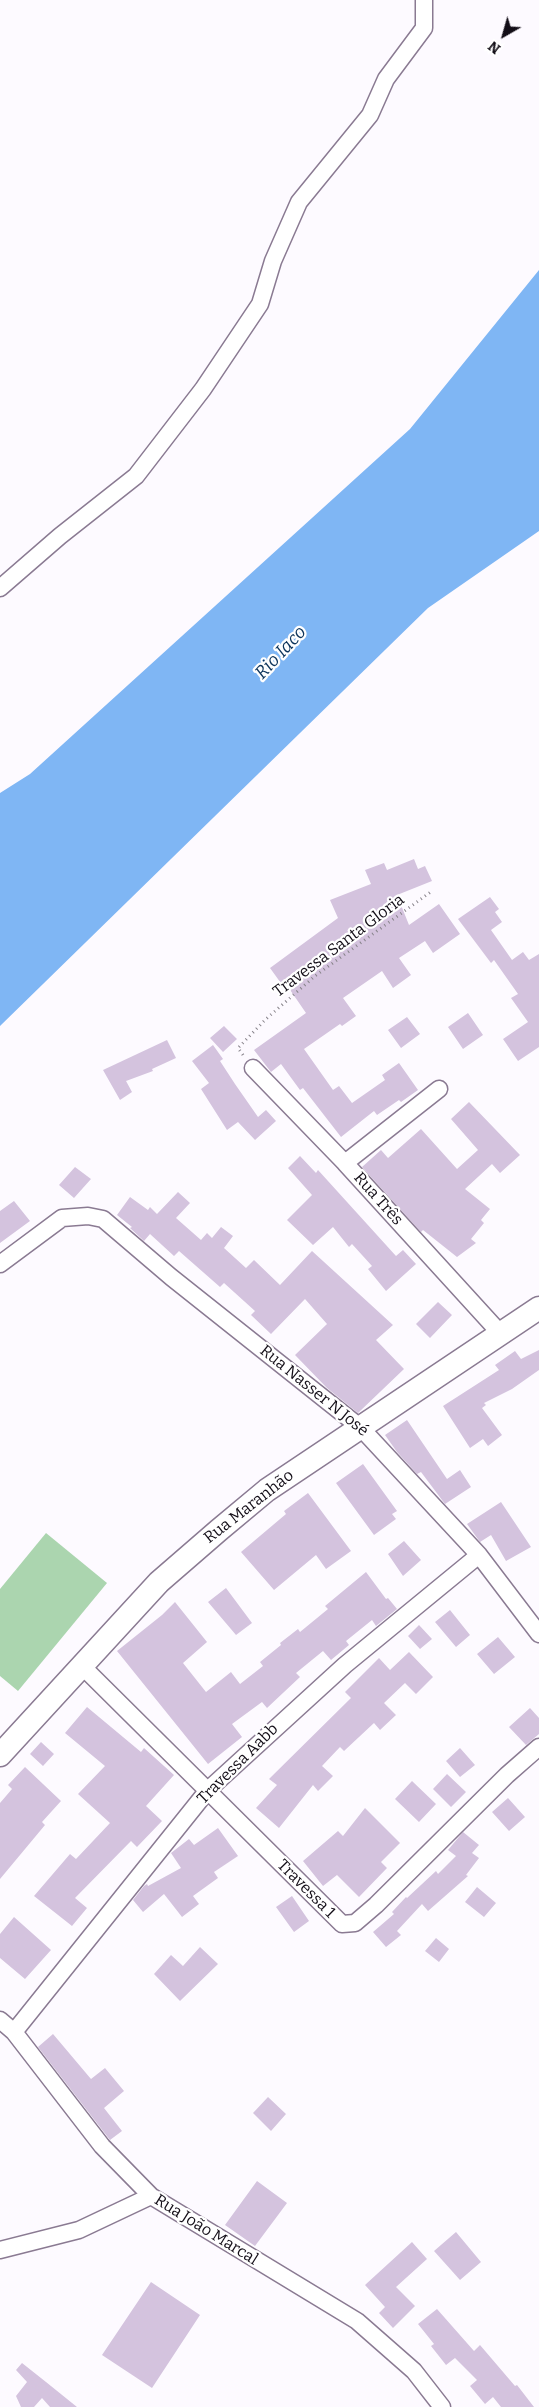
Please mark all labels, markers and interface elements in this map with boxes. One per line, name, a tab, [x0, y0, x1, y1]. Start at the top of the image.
north arrow	[479, 10, 529, 60]
text: N	[485, 37, 504, 57]
water label: Rio Iaco	[251, 622, 311, 684]
street label: Travessa Santa Gloria	[270, 890, 408, 1002]
street label: Rua Três	[349, 1169, 407, 1229]
street label: Rua Nasser N José	[256, 1341, 372, 1441]
street label: Rua Maranhão	[200, 1466, 298, 1548]
street label: Travessa Aabb	[194, 1720, 282, 1808]
street label: Travessa 1	[273, 1856, 339, 1922]
street label: Rua João Marcal	[151, 2191, 261, 2269]

